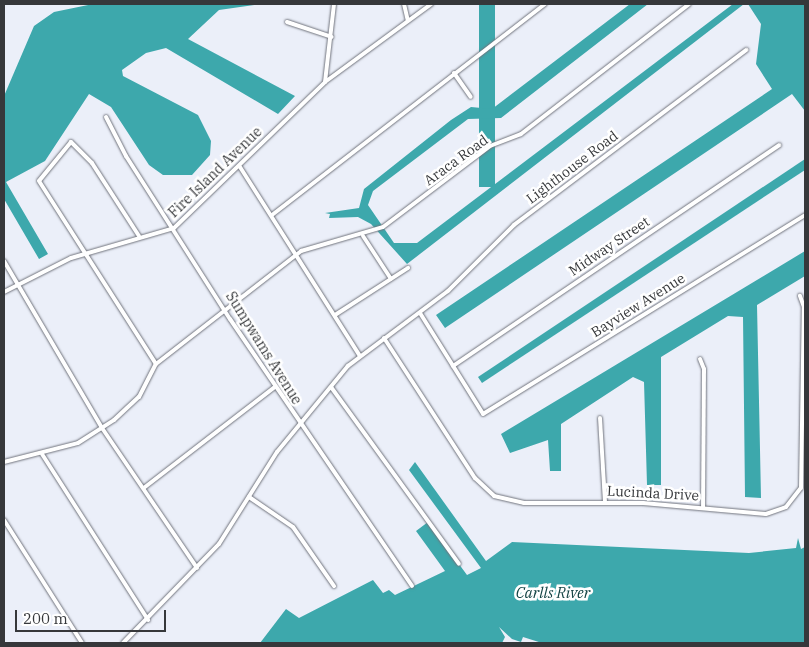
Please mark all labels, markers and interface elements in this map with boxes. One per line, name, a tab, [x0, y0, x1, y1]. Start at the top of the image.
street label: Fire Island Avenue	[165, 123, 265, 221]
street label: Lighthouse Road	[523, 127, 621, 207]
street label: Araca Road	[421, 131, 491, 189]
street label: Midway Street	[566, 213, 652, 279]
street label: Bayview Avenue	[588, 269, 688, 341]
street label: Sumpwams Avenue	[222, 289, 306, 407]
street label: Lucinda Drive	[607, 482, 699, 504]
water label: Carlls River	[516, 584, 590, 602]
scale bar	[18, 600, 169, 632]
text: 200 m	[23, 609, 68, 628]

